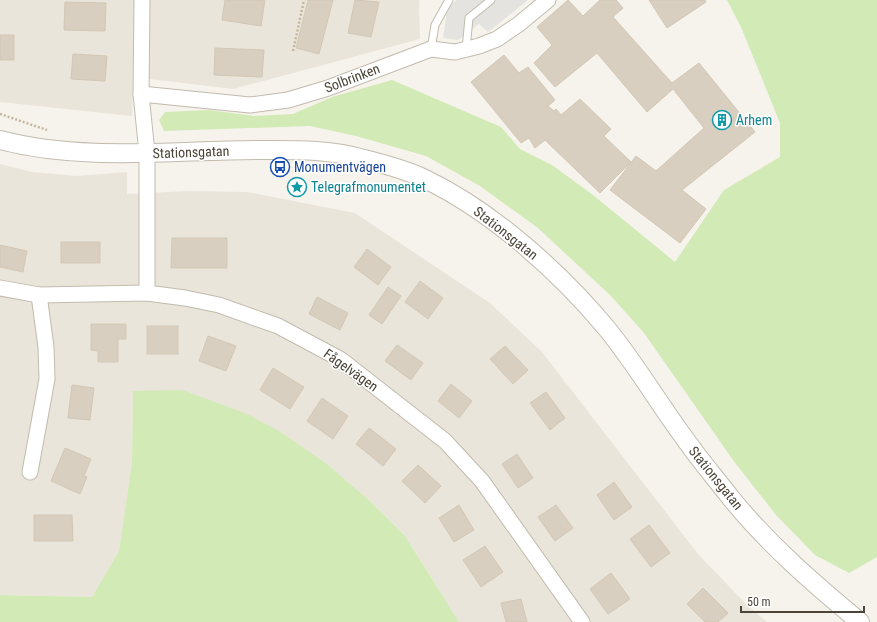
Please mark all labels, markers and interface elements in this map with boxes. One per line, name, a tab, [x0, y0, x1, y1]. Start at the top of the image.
street label: Solbrinken	[322, 60, 382, 96]
building icon: Arhem	[711, 109, 733, 131]
place label: Arhem	[736, 112, 772, 128]
street label: Stationsgatan	[152, 143, 230, 161]
bus stop icon: Monumentvägen	[269, 156, 291, 178]
place label: Monumentvägen	[294, 159, 386, 175]
place icon: Telegrafmonumentet	[286, 176, 308, 198]
place label: Telegrafmonumentet	[311, 179, 426, 195]
street label: Stationsgatan	[471, 203, 541, 263]
street label: Fågelvägen	[321, 345, 381, 395]
street label: Stationsgatan	[686, 443, 746, 513]
scale bar	[741, 588, 864, 614]
text: 50 m	[747, 595, 771, 609]

